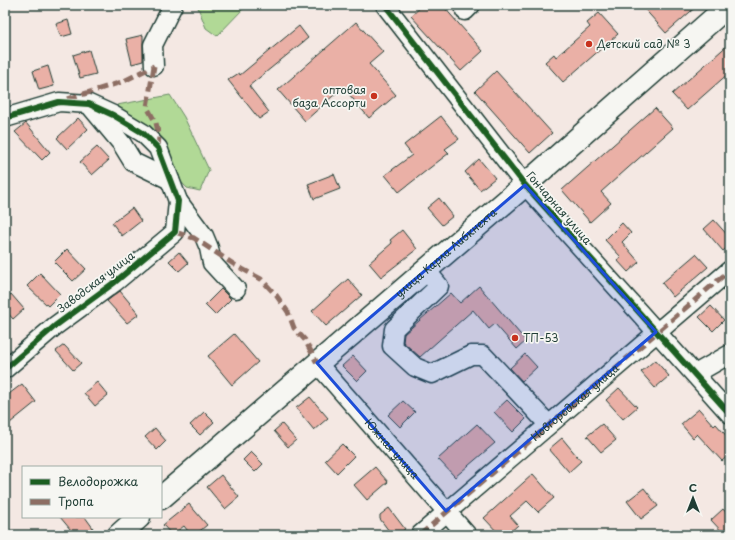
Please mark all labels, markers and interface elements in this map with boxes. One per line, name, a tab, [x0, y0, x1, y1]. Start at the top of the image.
place label: Детский сад № 3	[596, 35, 691, 52]
marker: Детский сад № 3	[584, 39, 594, 49]
place label: оптовая база Ассорти	[292, 81, 366, 111]
marker: оптовая база Ассорти	[369, 91, 379, 101]
street label: Гончарная улица	[523, 167, 596, 248]
street label: улица Карла Либкнехта	[391, 204, 501, 301]
street label: Заводская улица	[53, 247, 138, 316]
place label: ТП-53	[523, 329, 559, 346]
marker: ТП-53	[510, 333, 520, 343]
street label: Новгородская улица	[527, 359, 623, 445]
street label: Южная улица	[361, 414, 424, 483]
legend	[22, 466, 162, 518]
text: Велодорожка	[58, 472, 138, 490]
north arrow	[673, 478, 713, 518]
text: С	[689, 479, 697, 496]
text: Тропа	[58, 492, 94, 510]

